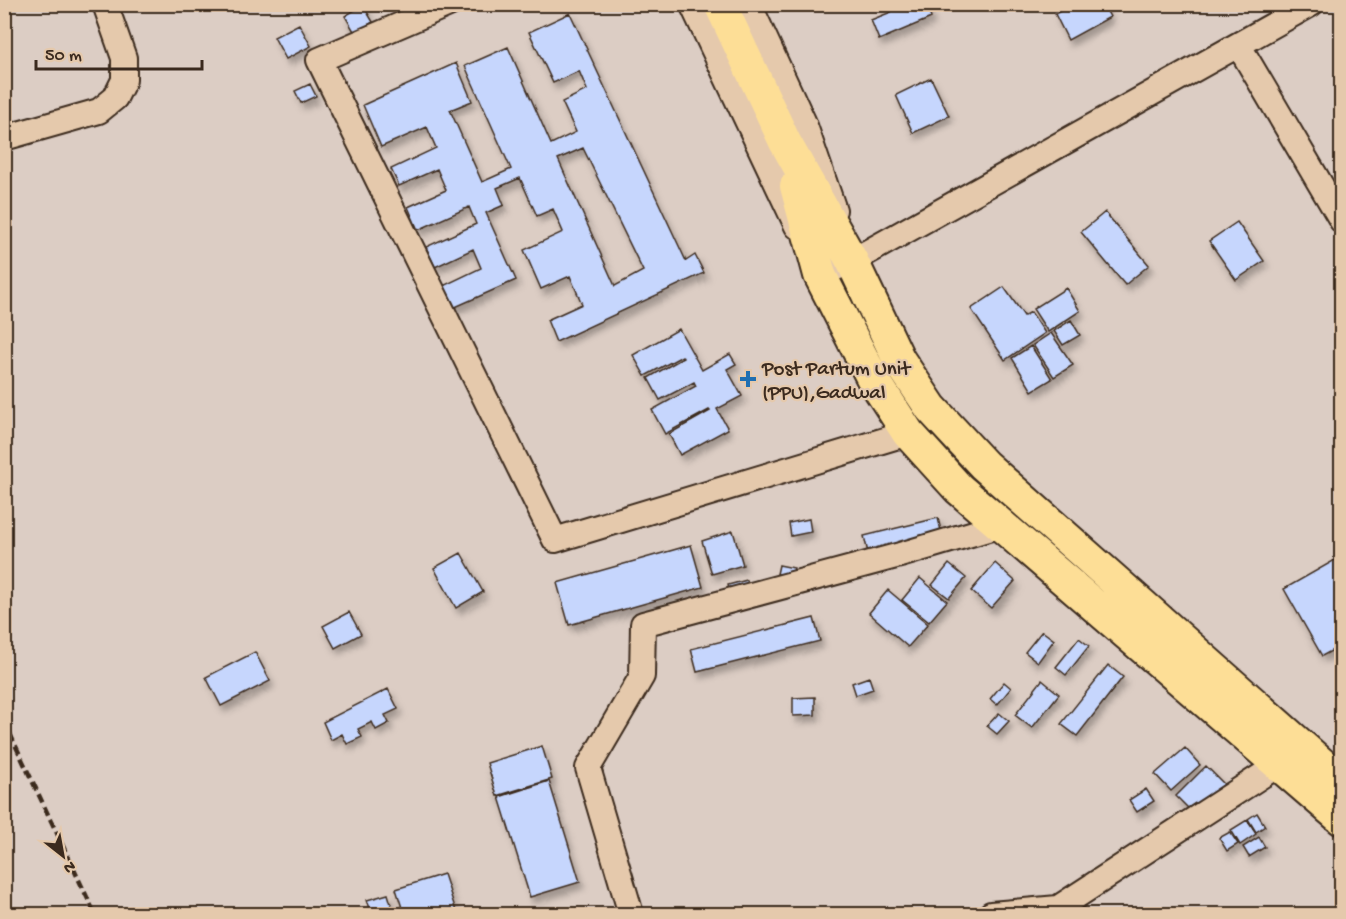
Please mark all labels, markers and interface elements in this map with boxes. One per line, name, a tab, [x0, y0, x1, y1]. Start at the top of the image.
scale bar	[36, 33, 202, 71]
text: 50 m	[45, 46, 82, 67]
place label: Post Partum Unit (PPU),Gadwal	[761, 358, 912, 407]
marker: Post Partum Unit (PPU),Gadwal	[739, 370, 757, 388]
north arrow	[33, 826, 93, 886]
text: N	[59, 855, 78, 877]

